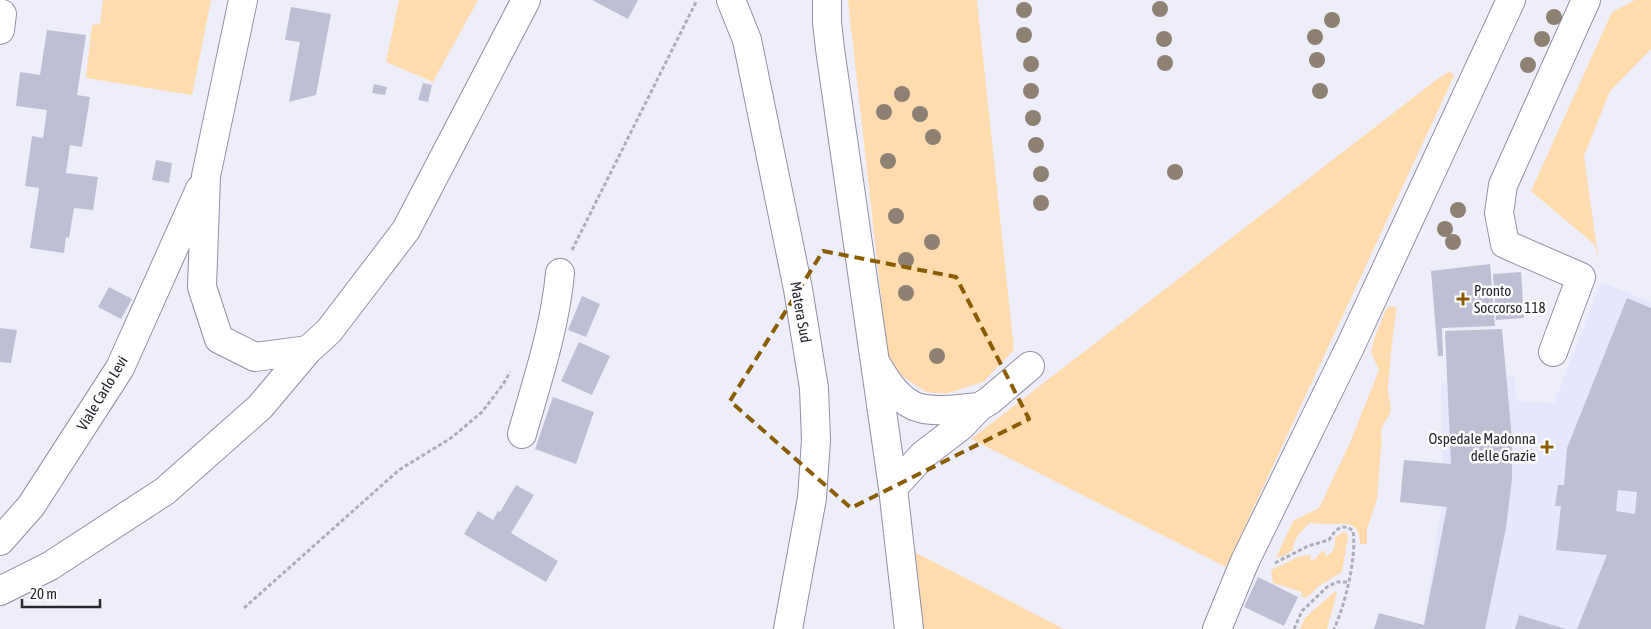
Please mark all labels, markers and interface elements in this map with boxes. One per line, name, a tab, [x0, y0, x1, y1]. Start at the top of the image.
street label: Matera Sud	[787, 280, 815, 344]
place label: Pronto Soccorso 118	[1474, 282, 1545, 316]
marker: Pronto Soccorso 118	[1456, 292, 1470, 306]
street label: Viale Carlo Levi	[73, 353, 131, 433]
place label: Ospedale Madonna delle Grazie	[1429, 430, 1536, 464]
marker: Ospedale Madonna delle Grazie	[1540, 440, 1554, 454]
scale bar	[22, 576, 100, 608]
text: 20 m	[30, 585, 57, 602]

